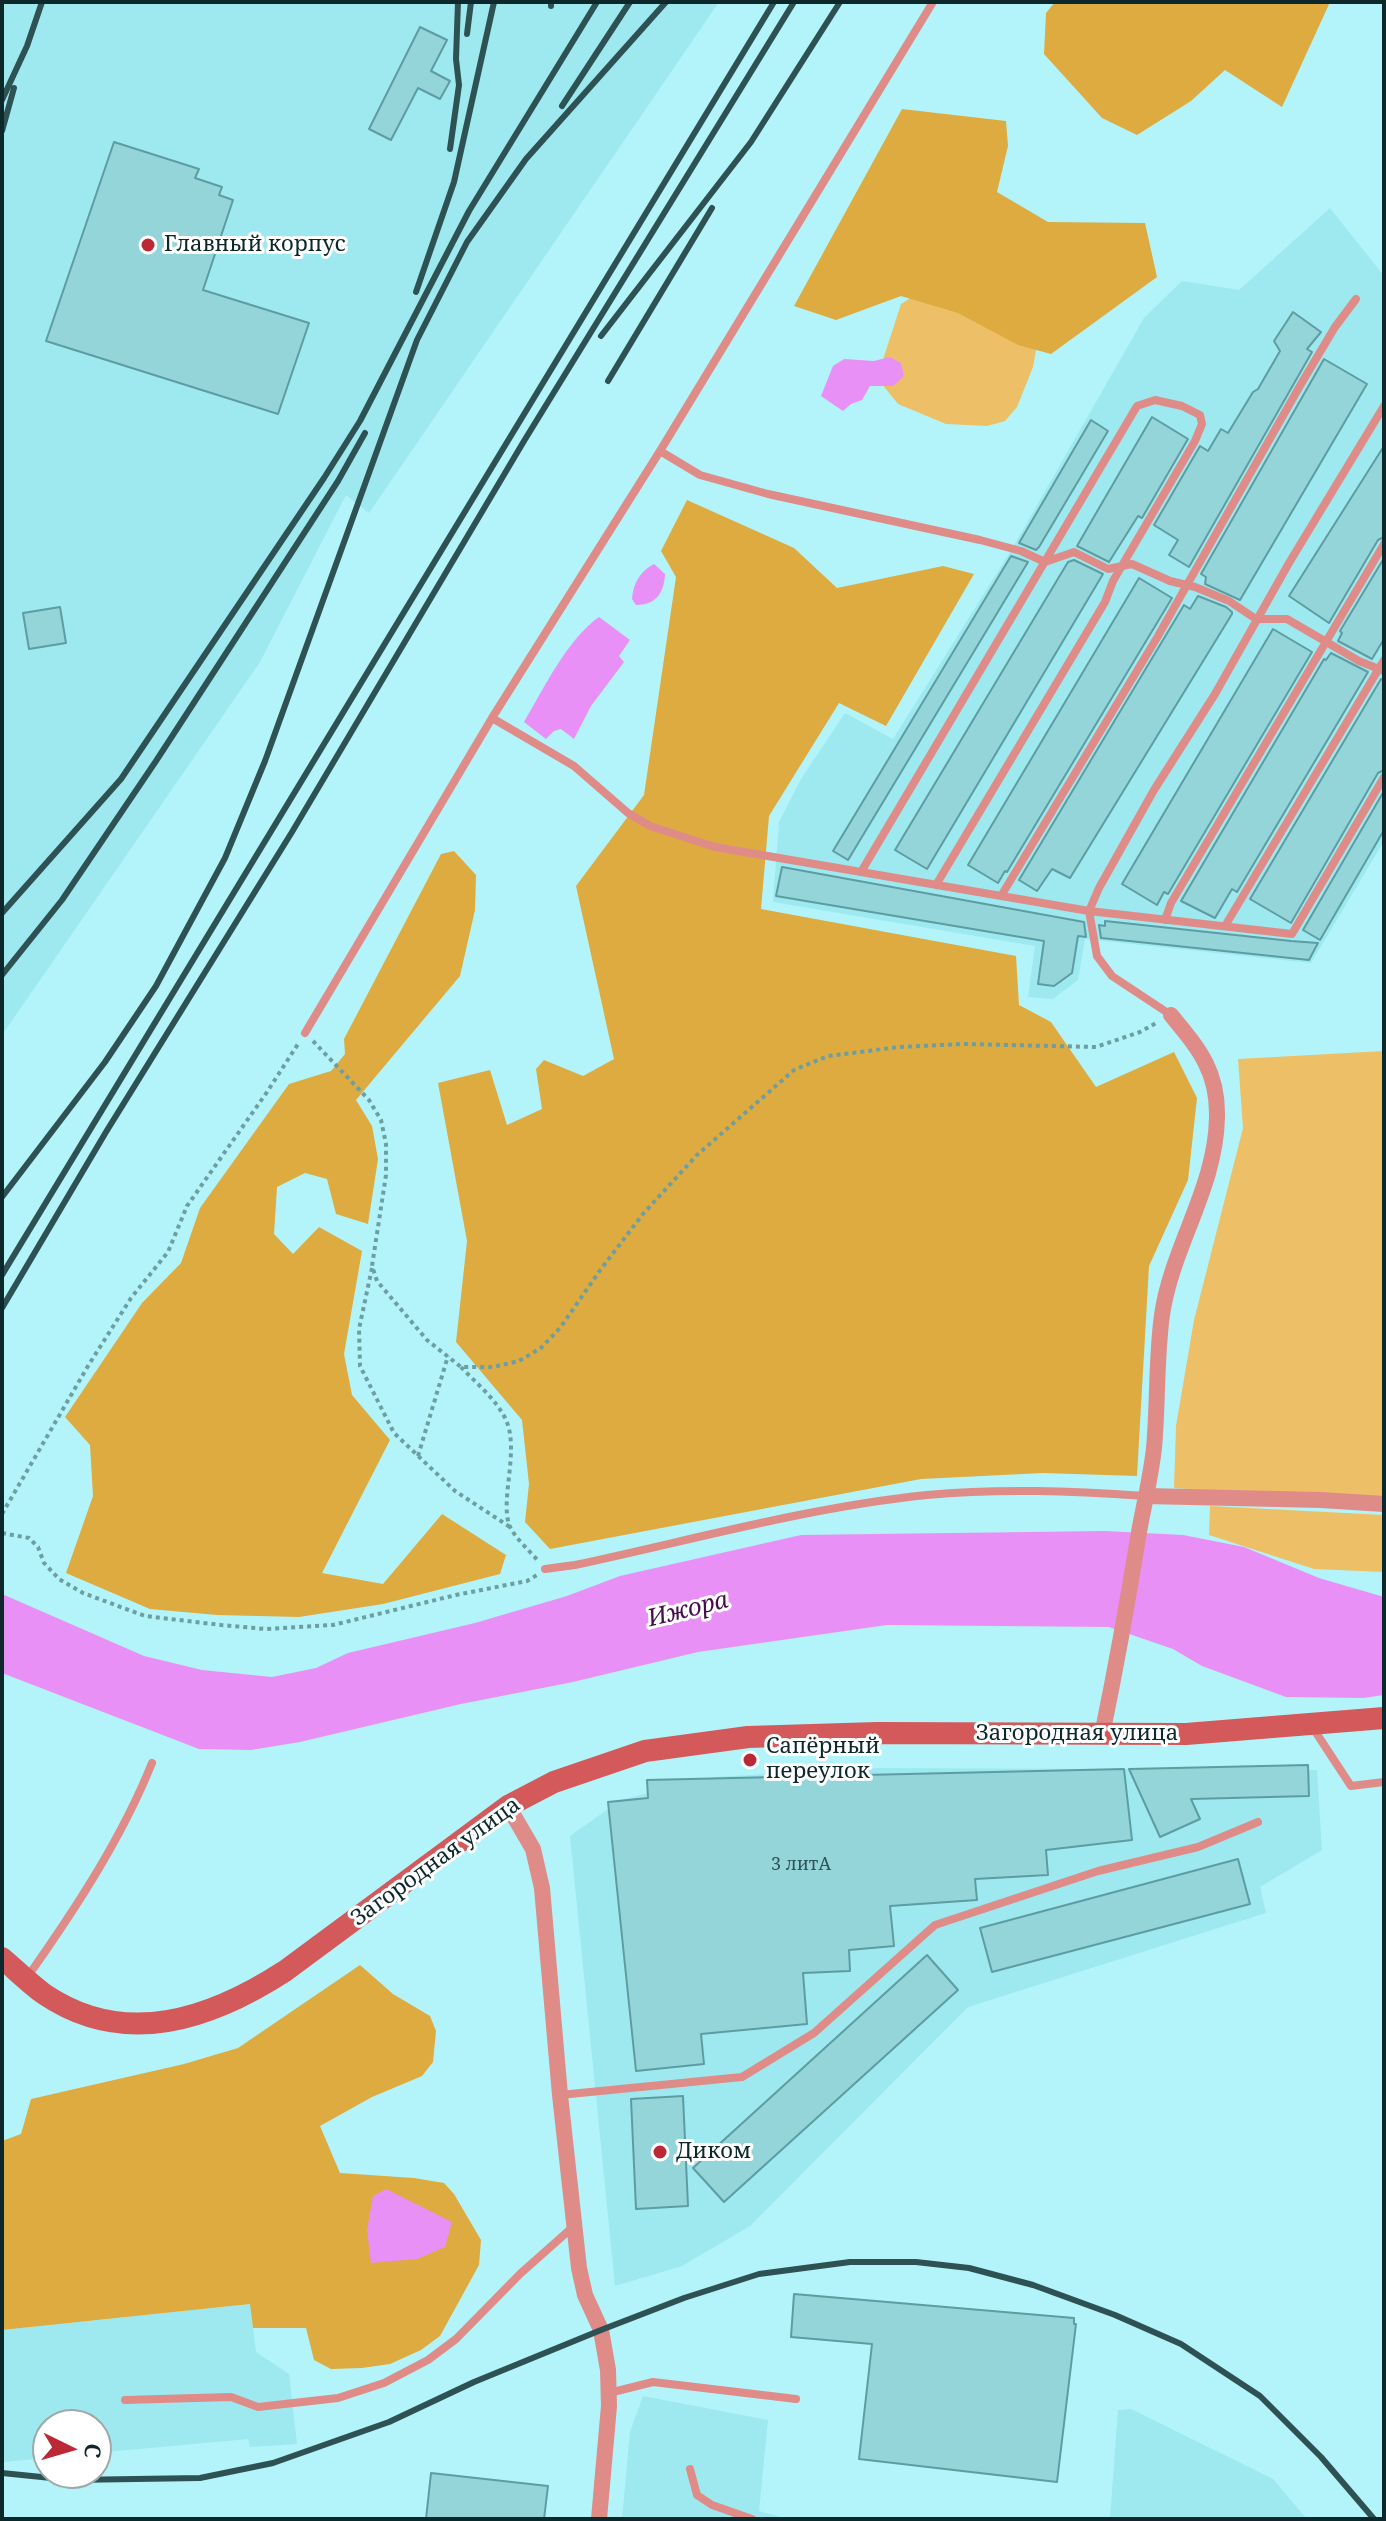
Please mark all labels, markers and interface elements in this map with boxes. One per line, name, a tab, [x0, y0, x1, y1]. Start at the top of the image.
place label: Главный корпус	[164, 232, 346, 258]
marker: Главный корпус	[139, 236, 157, 254]
water label: Ижора	[645, 1586, 731, 1634]
street label: Загородная улица	[976, 1721, 1178, 1747]
place label: Сапёрный переулок	[766, 1734, 880, 1786]
marker: Сапёрный переулок	[741, 1751, 759, 1769]
street label: Загородная улица	[346, 1792, 526, 1932]
house number: 3 литА	[771, 1854, 831, 1876]
place label: Диком	[676, 2139, 751, 2165]
marker: Диком	[651, 2143, 669, 2161]
north arrow	[32, 2409, 112, 2489]
text: С	[78, 2442, 109, 2459]

